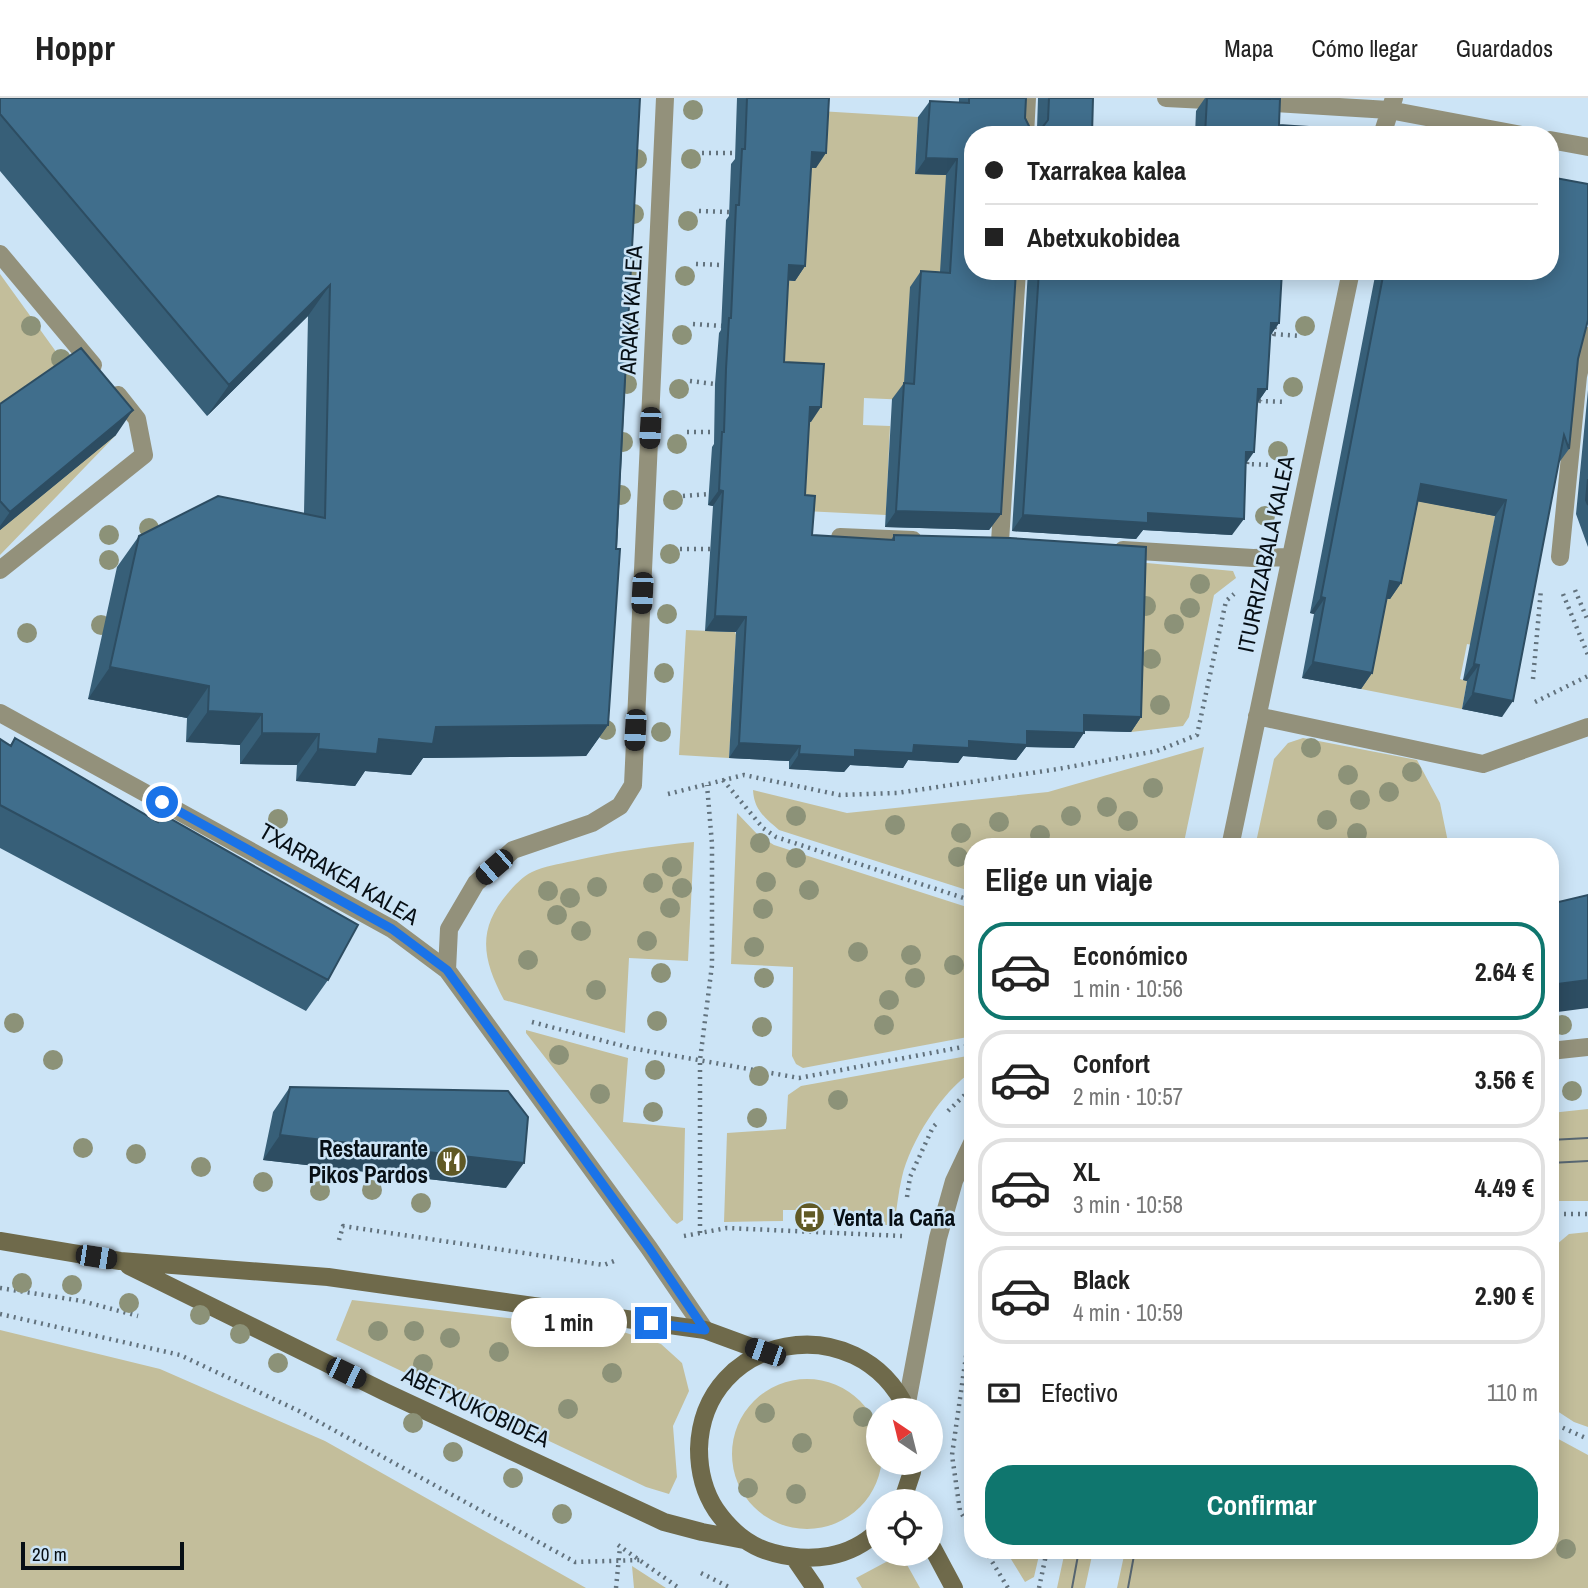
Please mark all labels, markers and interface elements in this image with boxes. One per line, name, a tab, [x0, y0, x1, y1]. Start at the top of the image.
text: Hoppr	[35, 26, 115, 70]
text: Mapa	[1224, 32, 1274, 64]
text: Cómo llegar	[1312, 32, 1418, 64]
text: Guardados	[1456, 32, 1553, 64]
text: Txarrakea kalea	[1027, 153, 1186, 188]
text: Abetxukobidea	[1027, 220, 1180, 255]
street label: ARAKA KALEA	[612, 244, 649, 376]
car	[639, 406, 662, 450]
street label: ITURRIZABALA KALEA	[1230, 452, 1302, 655]
car	[631, 571, 654, 615]
car	[624, 708, 647, 752]
route start	[146, 786, 178, 818]
street label: TXARRAKEA KALEA	[254, 815, 425, 932]
car	[472, 845, 517, 889]
text: Elige un viaje	[985, 858, 1153, 901]
text: Económico	[1073, 938, 1188, 973]
icon: car	[989, 940, 1052, 1003]
text: 2.64 €	[1475, 954, 1534, 989]
text: 1 min · 10:56	[1073, 973, 1183, 1004]
text: Confort	[1073, 1046, 1150, 1081]
icon: car	[989, 1048, 1052, 1111]
text: 3.56 €	[1475, 1062, 1534, 1097]
text: 2 min · 10:57	[1073, 1081, 1183, 1112]
place label: Restaurante Pikos Pardos	[308, 1133, 428, 1190]
restaurant icon: Restaurante Pikos Pardos	[434, 1145, 468, 1179]
text: XL	[1073, 1154, 1100, 1189]
icon: car	[989, 1156, 1052, 1219]
text: 4.49 €	[1475, 1170, 1534, 1205]
text: 3 min · 10:58	[1073, 1189, 1183, 1220]
bus stop icon: Venta la Caña	[793, 1201, 827, 1235]
place label: Venta la Caña	[833, 1202, 956, 1233]
car	[74, 1243, 119, 1271]
text: Black	[1073, 1262, 1130, 1297]
icon: car	[989, 1264, 1052, 1327]
text: 2.90 €	[1475, 1278, 1534, 1313]
text: 4 min · 10:59	[1073, 1297, 1183, 1328]
callout: 1 min	[511, 1298, 626, 1348]
text: 1 min	[544, 1307, 594, 1338]
route end	[635, 1307, 667, 1339]
car	[742, 1335, 789, 1369]
car	[323, 1354, 370, 1392]
street label: ABETXUKOBIDEA	[397, 1358, 555, 1454]
icon: cash	[985, 1374, 1023, 1412]
text: Efectivo	[1041, 1375, 1118, 1410]
text: 110 m	[1487, 1377, 1538, 1408]
north arrow	[866, 1398, 943, 1475]
map controls	[866, 1398, 943, 1566]
button: Confirmar	[985, 1465, 1538, 1545]
button: locate	[866, 1489, 943, 1566]
scale bar	[21, 1539, 184, 1571]
text: 20 m	[32, 1541, 67, 1567]

